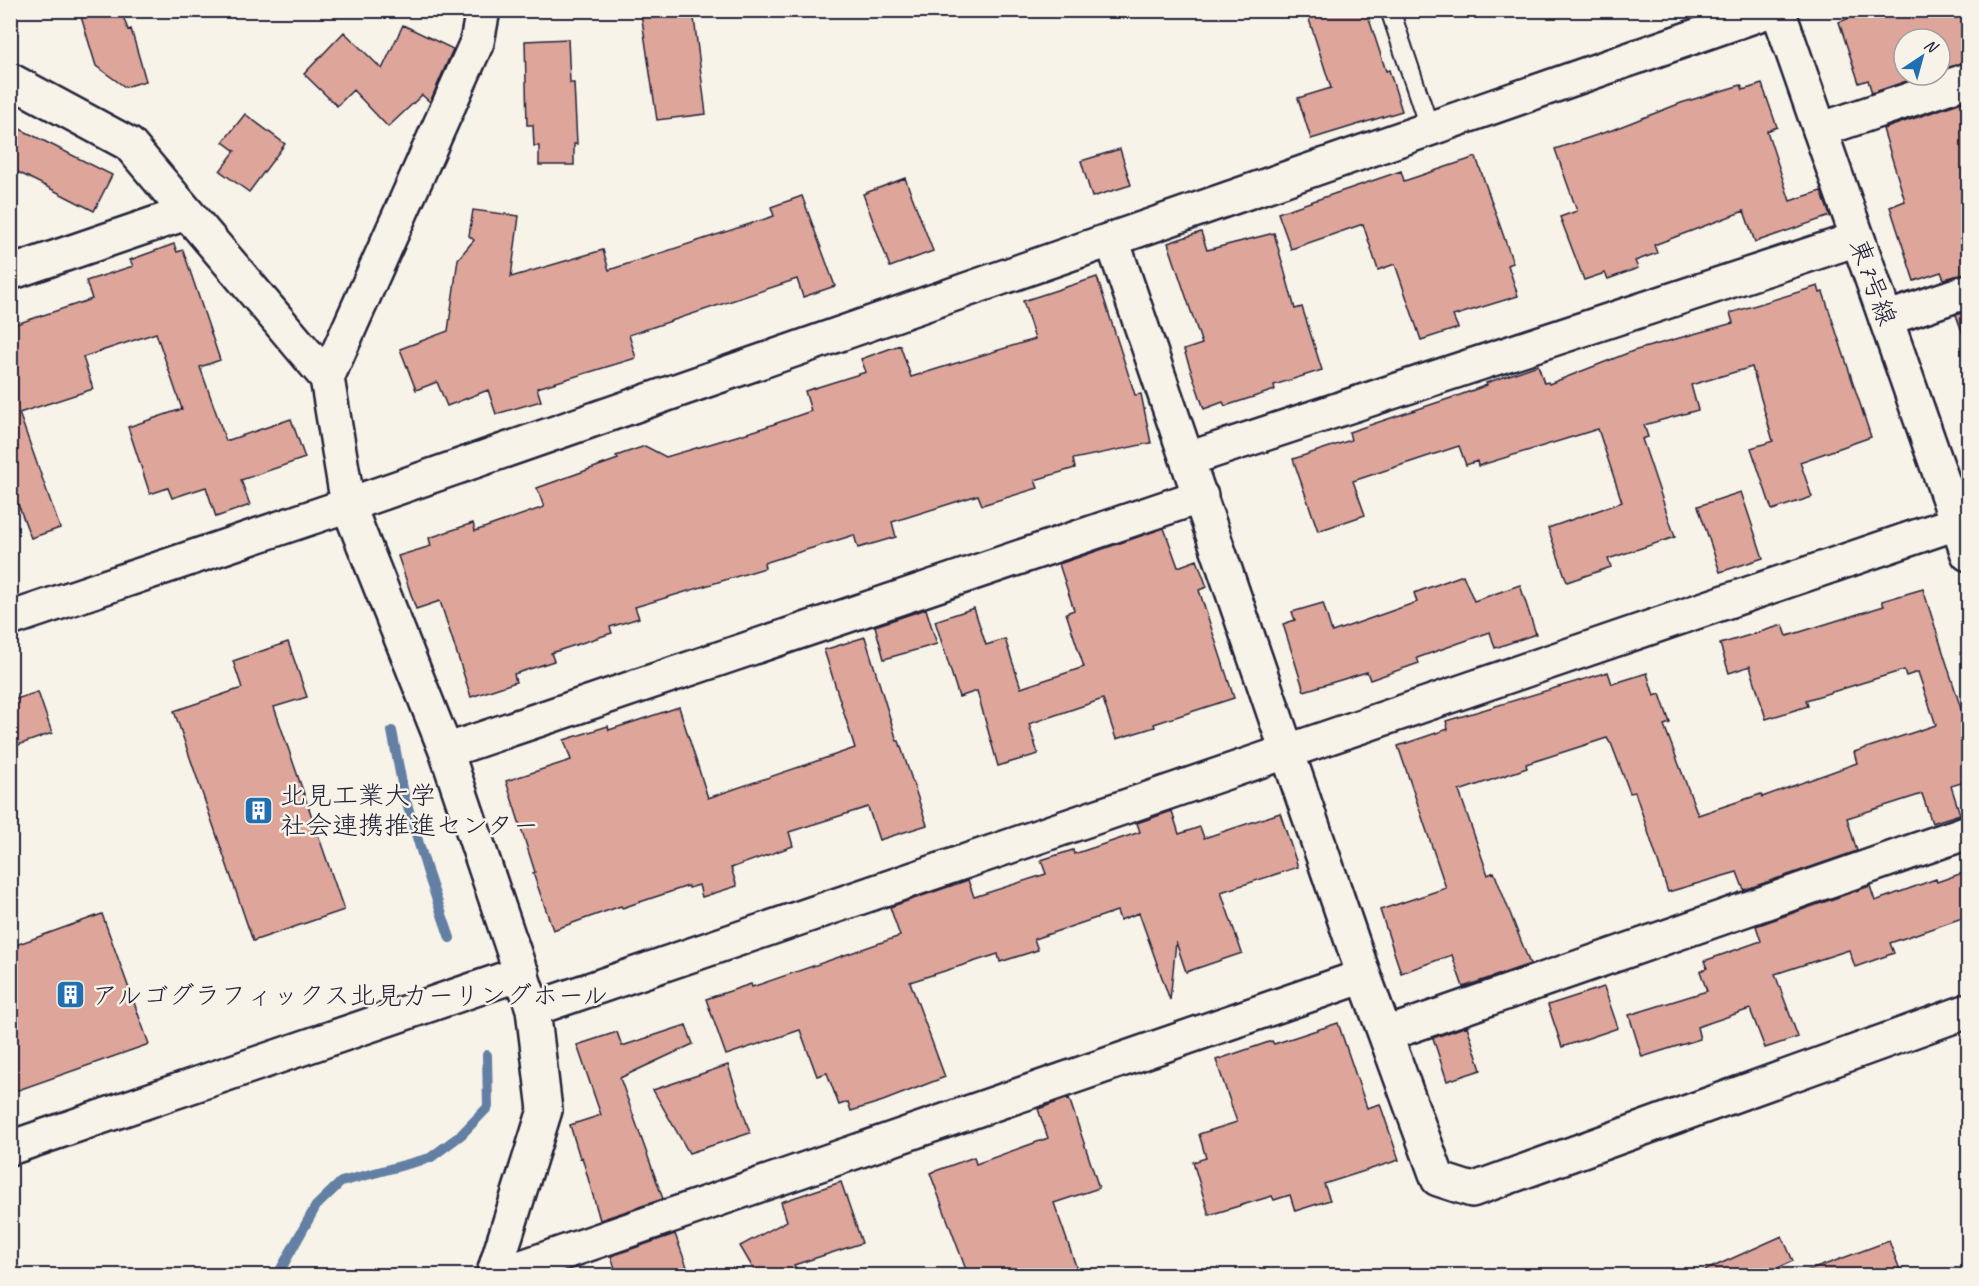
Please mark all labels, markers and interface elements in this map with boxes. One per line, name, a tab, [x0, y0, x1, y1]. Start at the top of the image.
north arrow	[1892, 27, 1952, 87]
text: N	[1920, 35, 1943, 58]
street label: 東7号線	[1842, 234, 1904, 330]
place label: 北見工業大学 社会連携推進センター	[280, 779, 539, 842]
building icon: 北見工業大学 社会連携推進センター	[243, 794, 275, 826]
building icon: アルゴグラフィックス北見カーリングホール	[55, 979, 87, 1011]
place label: アルゴグラフィックス北見カーリングホール	[92, 979, 608, 1012]

